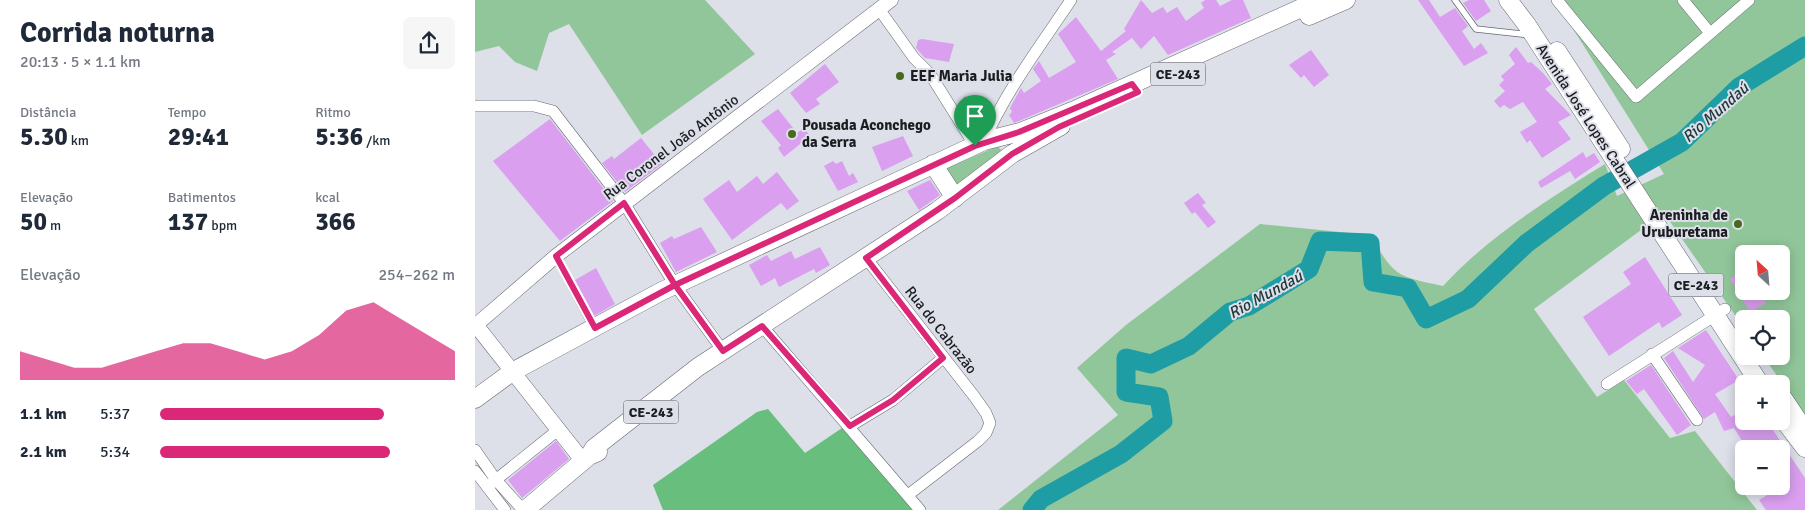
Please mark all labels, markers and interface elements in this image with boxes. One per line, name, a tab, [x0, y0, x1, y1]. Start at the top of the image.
text: Corrida noturna	[20, 16, 215, 50]
button: share	[403, 17, 455, 69]
street label: Avenida José Lopes Cabral	[1533, 40, 1639, 192]
text: 20:13 · 5 × 1.1 km	[20, 52, 141, 72]
road number: CE-243	[1151, 62, 1205, 86]
place label: EEF Maria Julia	[910, 67, 1013, 85]
marker: EEF Maria Julia	[894, 70, 906, 82]
water label: Rio Mundaú	[1678, 78, 1754, 147]
street label: Rua Coronel João Antônio	[600, 90, 742, 204]
pin	[954, 95, 996, 146]
icon: arrive	[961, 102, 989, 130]
text: Distância	[20, 104, 76, 121]
text: Tempo	[168, 104, 206, 121]
text: Ritmo	[315, 104, 351, 121]
place label: Pousada Aconchego da Serra	[802, 116, 931, 151]
text: 5.30	[20, 121, 68, 152]
text: 29:41	[168, 121, 229, 152]
text: 5:36	[315, 121, 363, 152]
marker: Pousada Aconchego da Serra	[786, 128, 798, 140]
text: km	[68, 132, 89, 149]
text: /km	[363, 132, 390, 149]
text: Elevação	[20, 189, 73, 206]
text: Batimentos	[168, 189, 236, 206]
text: kcal	[315, 189, 340, 206]
text: 50	[20, 206, 47, 237]
text: 137	[168, 206, 208, 237]
text: 366	[315, 206, 356, 237]
place label: Areninha de Uruburetama	[1641, 206, 1728, 241]
text: m	[47, 217, 61, 234]
text: bpm	[208, 217, 237, 234]
marker: Areninha de Uruburetama	[1732, 218, 1744, 230]
north arrow	[1735, 245, 1790, 300]
map controls	[1735, 245, 1790, 495]
text: Elevação	[20, 265, 81, 285]
text: 254–262 m	[378, 265, 455, 285]
water label: Rio Mundaú	[1225, 266, 1307, 323]
road number: CE-243	[1669, 274, 1723, 296]
street label: Rua do Cabrazão	[901, 283, 981, 378]
button: locate	[1735, 310, 1790, 365]
button: +	[1735, 375, 1790, 430]
road number: CE-243	[623, 401, 679, 424]
text: 1.1 km	[20, 404, 67, 424]
text: 5:37	[100, 404, 130, 424]
button: −	[1735, 440, 1790, 495]
text: 2.1 km	[20, 442, 67, 462]
text: 5:34	[100, 442, 130, 462]

